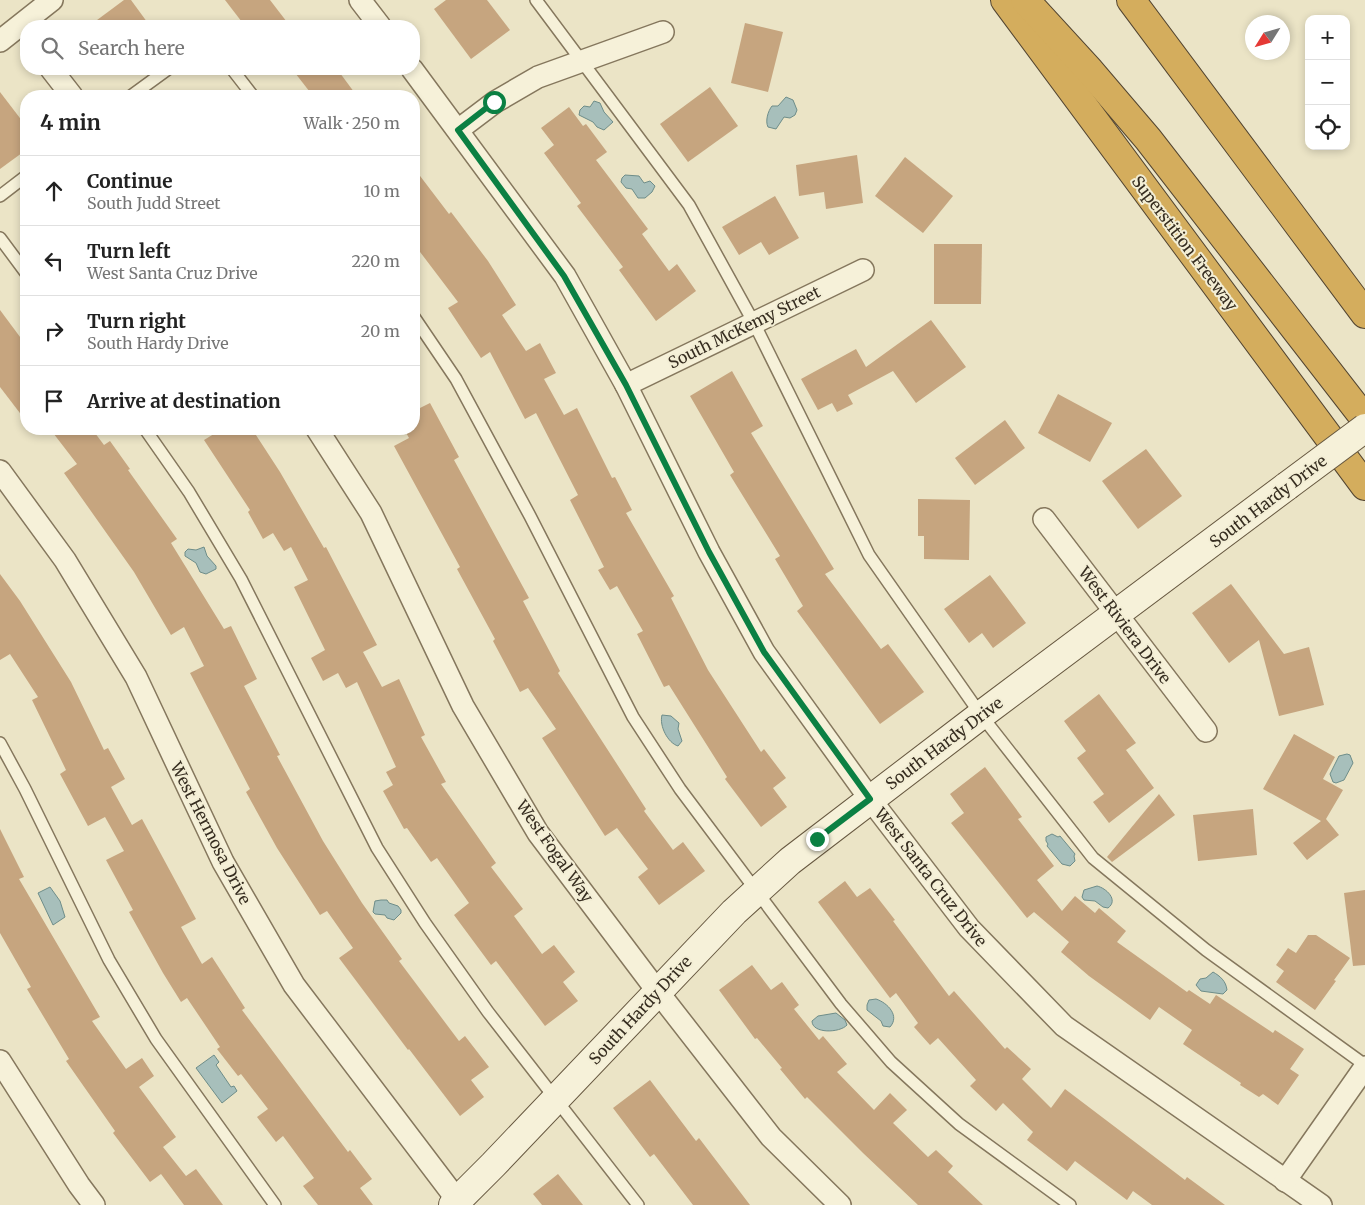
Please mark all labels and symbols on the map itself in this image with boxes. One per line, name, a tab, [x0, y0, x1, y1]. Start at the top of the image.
north arrow	[1245, 15, 1290, 60]
route start	[483, 91, 506, 114]
street label: Superstition Freeway	[1128, 172, 1243, 315]
street label: South McKemy Street	[665, 281, 824, 373]
street label: South Hardy Drive	[1205, 450, 1331, 552]
street label: West Riviera Drive	[1074, 562, 1175, 687]
street label: South Hardy Drive	[881, 692, 1007, 794]
street label: West Hermosa Drive	[166, 758, 256, 907]
street label: West Fogal Way	[512, 795, 598, 907]
street label: West Santa Cruz Drive	[870, 803, 991, 950]
route end	[806, 828, 829, 851]
street label: South Hardy Drive	[584, 951, 696, 1069]

